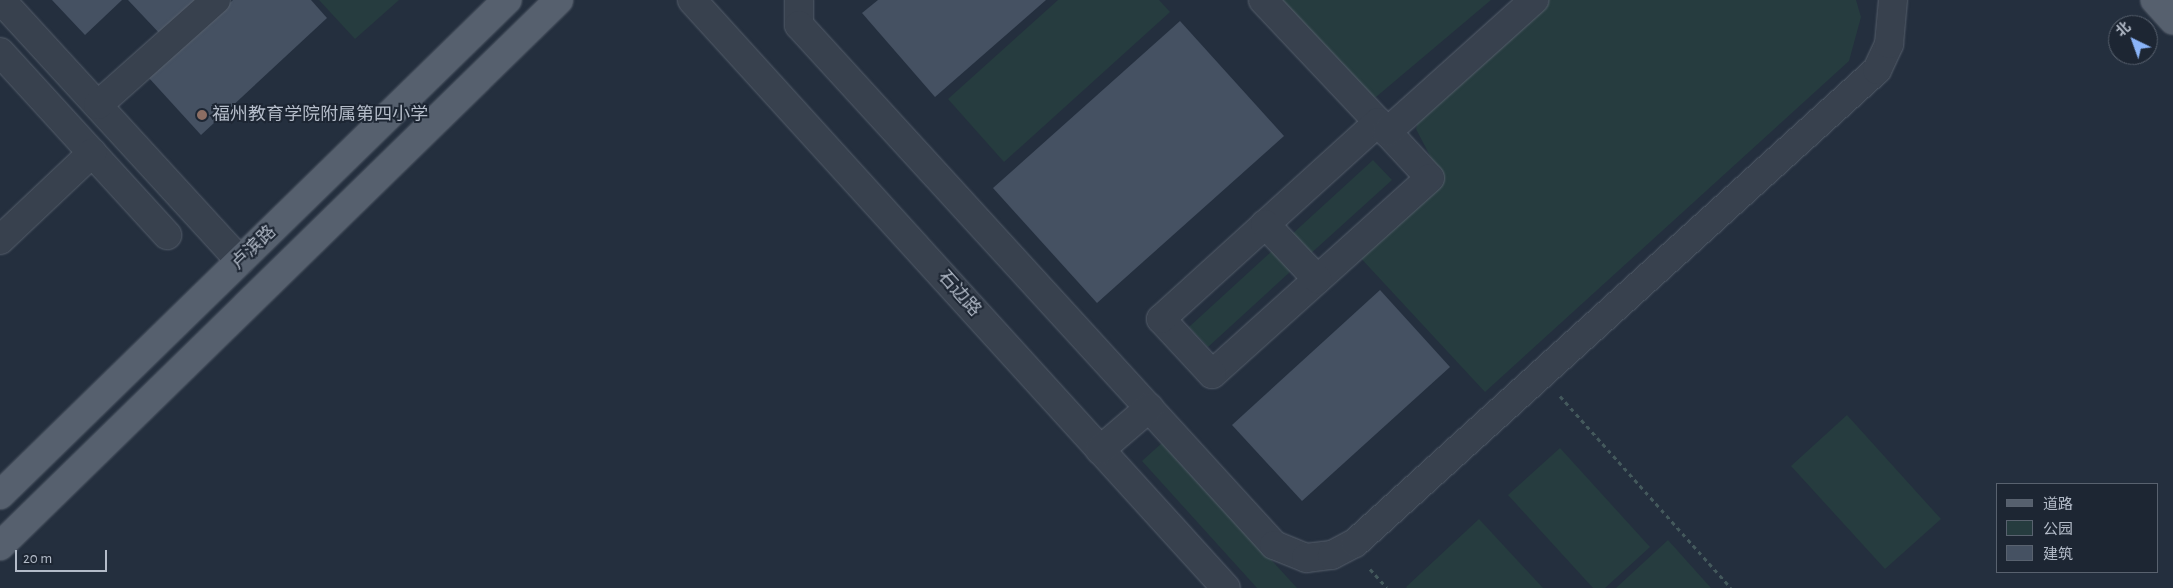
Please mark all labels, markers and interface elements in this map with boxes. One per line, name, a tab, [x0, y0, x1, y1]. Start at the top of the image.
north arrow	[2108, 15, 2158, 65]
text: 北	[2114, 20, 2134, 39]
place label: 福州教育学院附属第四小学	[212, 104, 428, 126]
marker: 福州教育学院附属第四小学	[196, 109, 208, 121]
street label: 卢滨路	[227, 221, 281, 275]
street label: 石边路	[933, 267, 985, 321]
legend	[1996, 483, 2158, 573]
text: 道路	[2043, 497, 2073, 512]
text: 公园	[2043, 522, 2073, 537]
scale bar	[18, 540, 110, 572]
text: 建筑	[2043, 547, 2073, 562]
text: 20 m	[23, 551, 52, 566]

